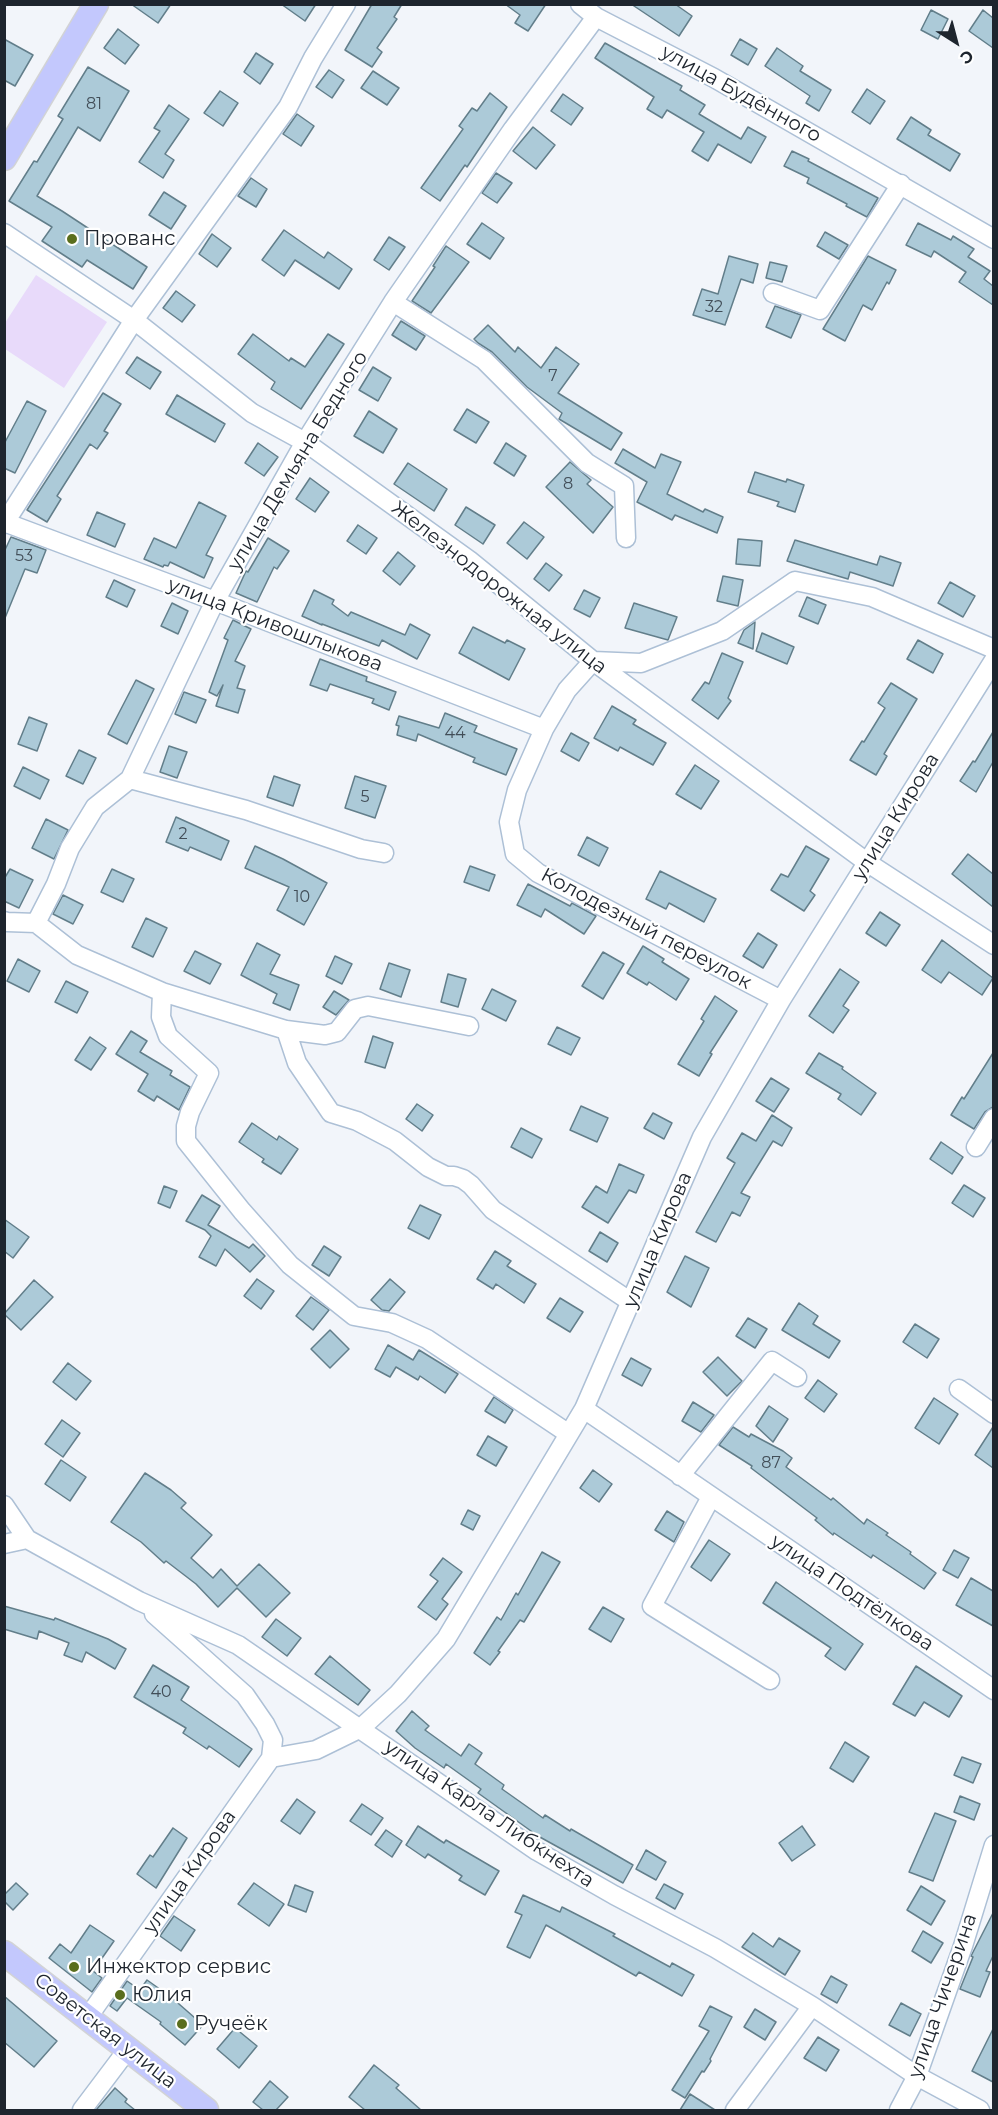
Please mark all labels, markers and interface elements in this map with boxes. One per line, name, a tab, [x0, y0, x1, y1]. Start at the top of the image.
north arrow	[926, 12, 986, 72]
street label: улица Будённого	[657, 40, 825, 148]
text: С	[957, 46, 977, 68]
house number: 81	[86, 94, 102, 114]
place label: Прованс	[84, 227, 176, 251]
marker: Прованс	[65, 232, 79, 246]
house number: 32	[705, 297, 723, 317]
street label: улица Демьяна Бедного	[223, 347, 373, 575]
house number: 7	[548, 366, 558, 386]
house number: 8	[563, 474, 573, 494]
street label: Железнодорожная улица	[386, 496, 612, 680]
house number: 53	[15, 546, 33, 566]
street label: улица Кривошлыкова	[164, 573, 386, 677]
house number: 44	[444, 723, 466, 743]
street label: улица Кирова	[847, 749, 945, 885]
house number: 5	[360, 787, 370, 807]
house number: 2	[178, 824, 188, 844]
street label: Колодезный переулок	[537, 863, 755, 995]
house number: 10	[294, 887, 310, 907]
street label: улица Кирова	[619, 1168, 697, 1312]
house number: 87	[761, 1453, 781, 1473]
street label: улица Подтёлкова	[766, 1530, 938, 1656]
house number: 40	[150, 1682, 172, 1702]
street label: улица Карла Либкнехта	[380, 1735, 598, 1893]
street label: улица Кирова	[138, 1806, 242, 1938]
street label: улица Чичерина	[904, 1910, 982, 2082]
place label: Инжектор сервис	[86, 1955, 271, 1979]
marker: Инжектор сервис	[67, 1960, 81, 1974]
street label: Советская улица	[29, 1968, 181, 2094]
place label: Юлия	[132, 1983, 192, 2007]
marker: Юлия	[113, 1988, 127, 2002]
place label: Ручеёк	[194, 2012, 268, 2036]
marker: Ручеёк	[175, 2017, 189, 2031]

